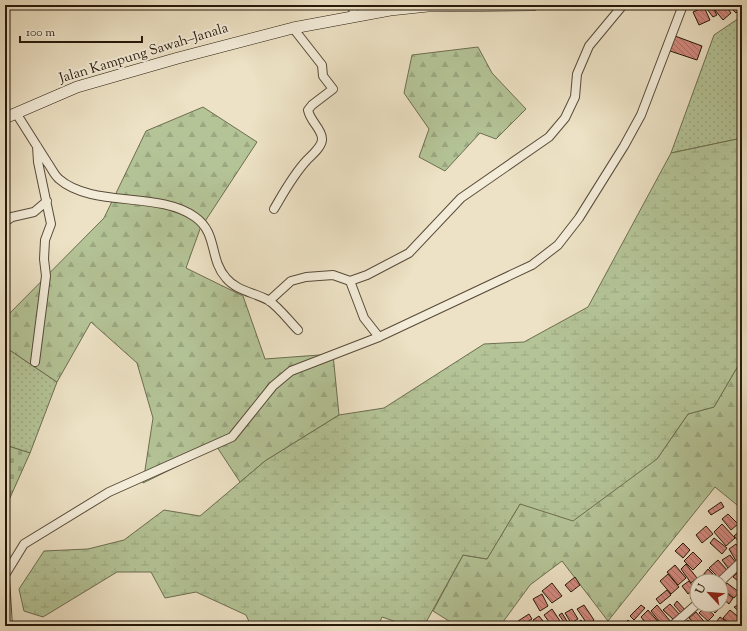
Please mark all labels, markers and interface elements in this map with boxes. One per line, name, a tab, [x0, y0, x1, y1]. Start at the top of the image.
scale bar	[20, 18, 142, 44]
street label: Jalan Kampung Sawah–Janala	[56, 19, 231, 90]
text: 100 m	[26, 24, 55, 42]
north arrow	[689, 573, 729, 613]
text: U	[691, 581, 710, 597]

